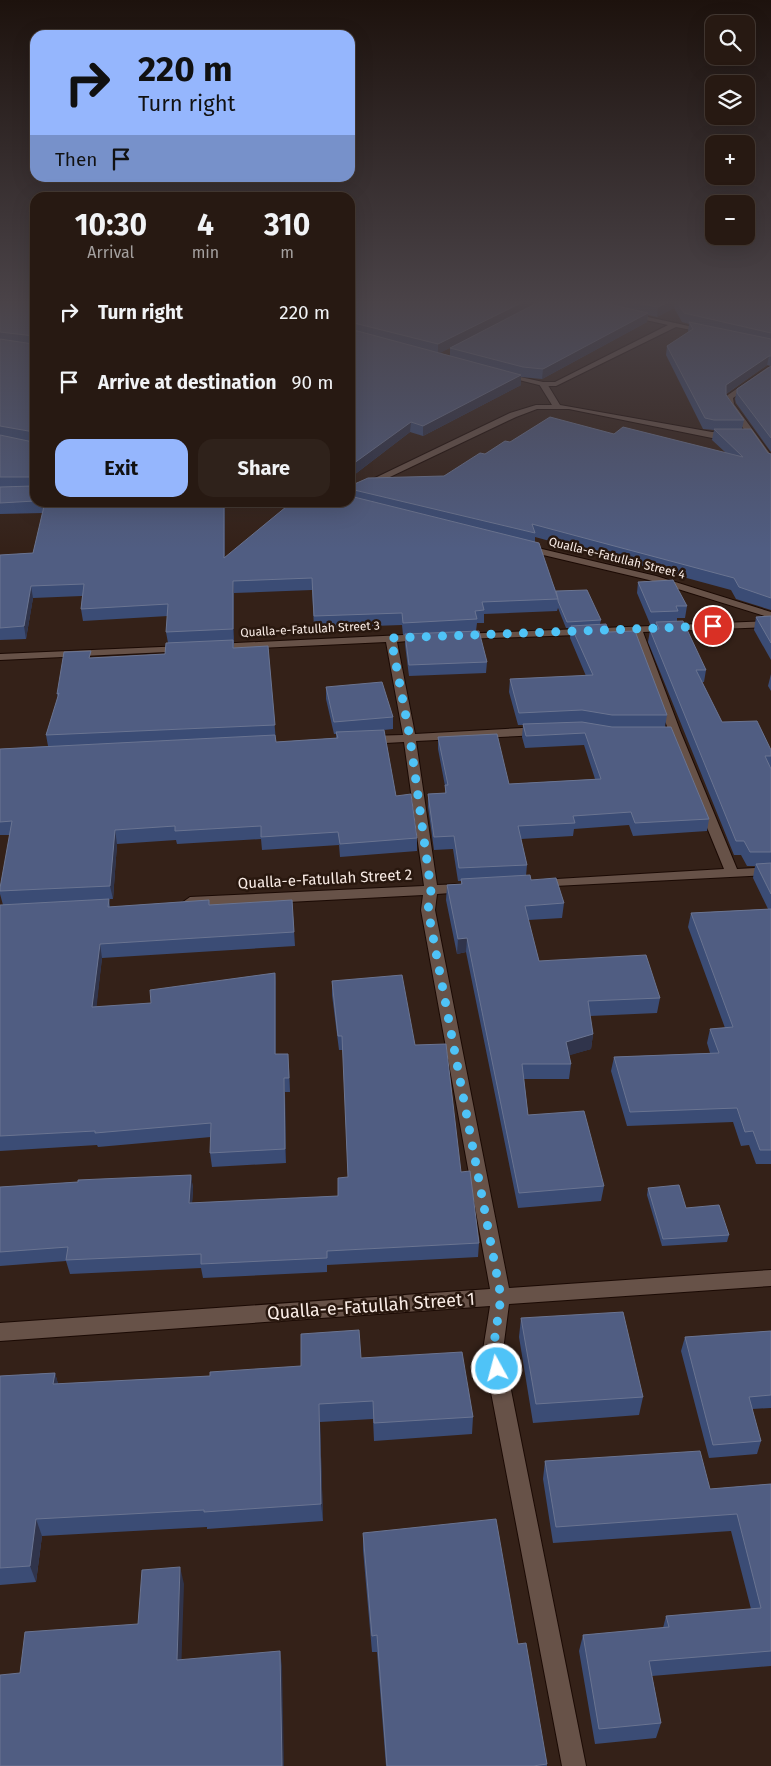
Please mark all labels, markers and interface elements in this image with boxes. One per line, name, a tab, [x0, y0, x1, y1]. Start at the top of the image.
map controls	[705, 15, 755, 245]
button: search	[705, 15, 755, 65]
text: 220 m	[138, 48, 233, 90]
icon: right	[55, 50, 120, 115]
button: layers	[705, 75, 755, 125]
text: Turn right	[138, 90, 235, 117]
button: +	[705, 135, 755, 185]
icon: arrive	[107, 145, 135, 173]
text: Then	[55, 148, 97, 171]
button: −	[705, 195, 755, 245]
text: 10:30	[75, 207, 147, 243]
text: 4	[197, 207, 214, 243]
text: 310	[264, 207, 310, 243]
text: Arrival	[87, 243, 134, 262]
text: min	[192, 243, 219, 262]
text: m	[280, 243, 294, 262]
icon: right	[55, 298, 83, 326]
text: Turn right	[98, 301, 183, 324]
text: 220 m	[279, 301, 330, 324]
icon: arrive	[55, 368, 83, 396]
text: Arrive at destination	[98, 371, 277, 394]
text: 90 m	[292, 371, 333, 394]
button: Exit	[55, 439, 188, 497]
button: Share	[198, 439, 330, 497]
street label: Qualla-e-Fatullah Street 4	[547, 534, 687, 582]
pin	[692, 605, 734, 647]
icon: arrive	[699, 612, 727, 640]
street label: Qualla-e-Fatullah Street 3	[240, 618, 380, 640]
street label: Qualla-e-Fatullah Street 2	[237, 865, 413, 893]
street label: Qualla-e-Fatullah Street 1	[266, 1288, 476, 1324]
position arrow	[470, 1342, 522, 1394]

